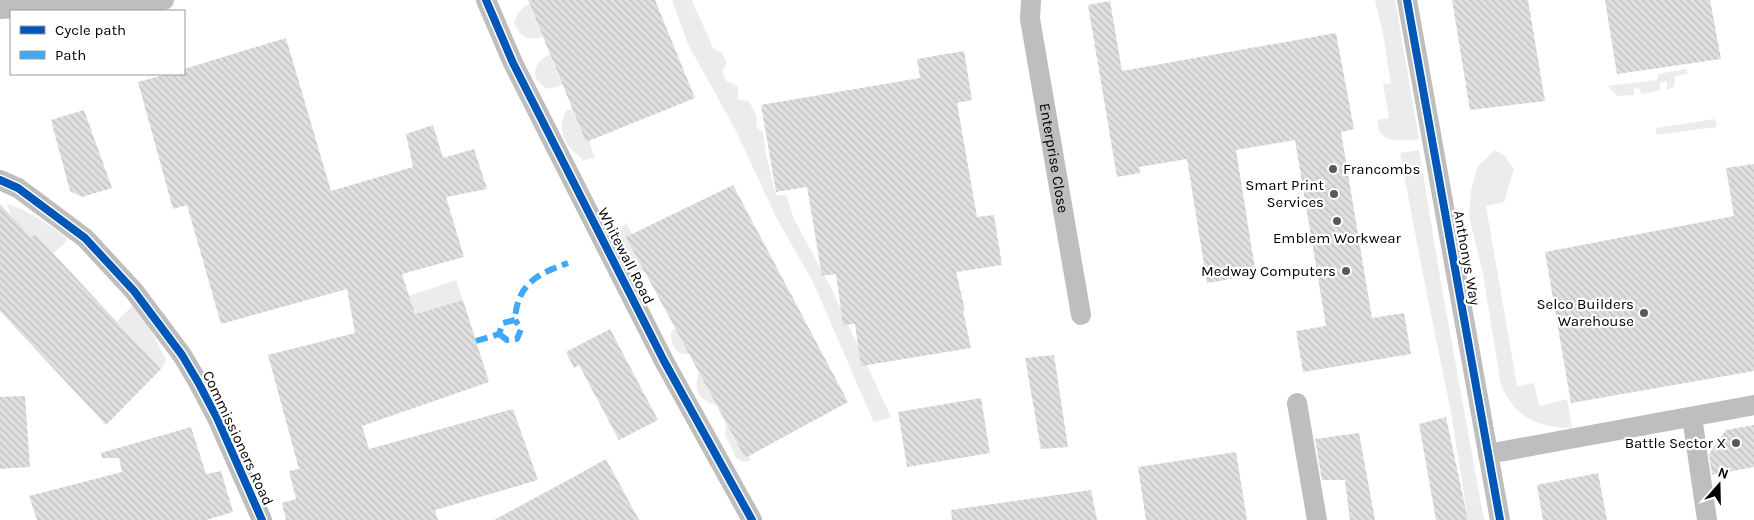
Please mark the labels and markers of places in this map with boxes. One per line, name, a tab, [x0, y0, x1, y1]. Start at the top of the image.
place label: Francombs	[1343, 160, 1420, 178]
marker: Francombs	[1327, 163, 1339, 175]
place label: Smart Print Services	[1245, 176, 1324, 211]
marker: Smart Print Services	[1328, 188, 1340, 200]
marker: Emblem Workwear	[1331, 215, 1343, 227]
place label: Emblem Workwear	[1273, 229, 1402, 247]
place label: Medway Computers	[1201, 262, 1336, 280]
marker: Medway Computers	[1340, 265, 1352, 277]
place label: Selco Builders Warehouse	[1537, 295, 1634, 330]
marker: Selco Builders Warehouse	[1638, 307, 1650, 319]
place label: Battle Sector X	[1625, 434, 1726, 452]
marker: Battle Sector X	[1730, 437, 1742, 449]

